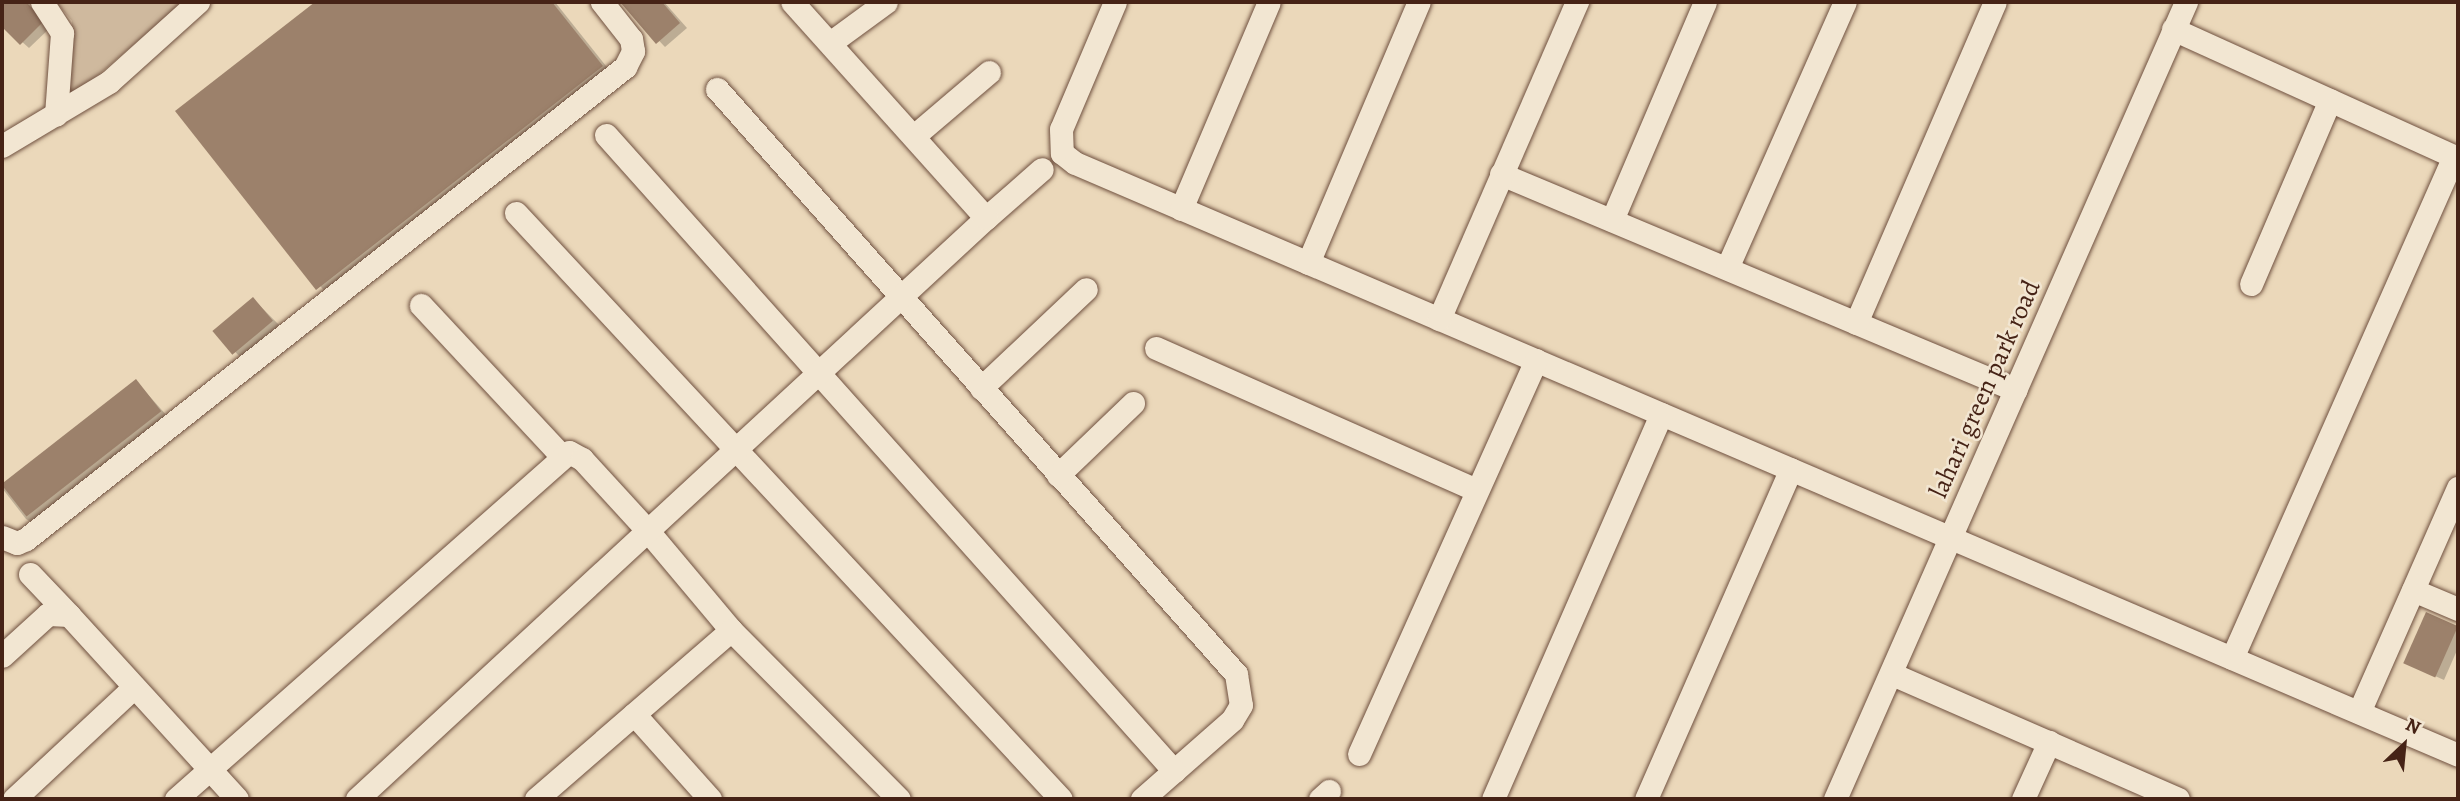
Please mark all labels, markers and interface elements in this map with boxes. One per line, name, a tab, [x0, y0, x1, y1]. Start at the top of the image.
street label: lahari green park road	[1923, 275, 2047, 503]
north arrow	[2369, 710, 2439, 780]
text: N	[2401, 711, 2425, 741]

